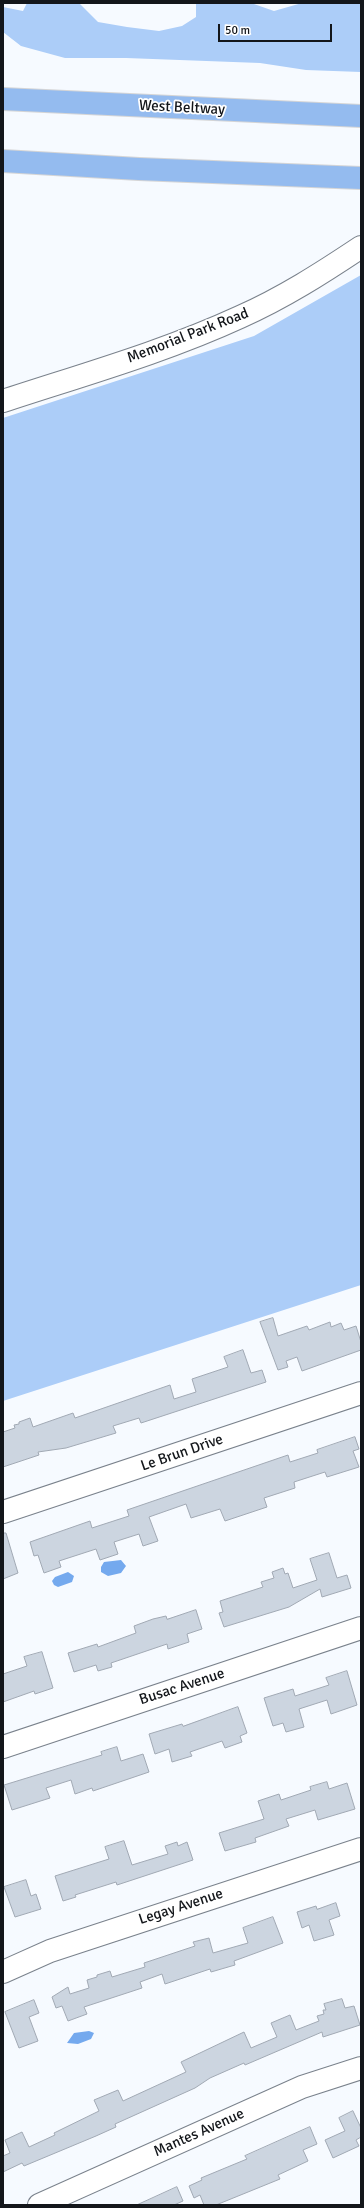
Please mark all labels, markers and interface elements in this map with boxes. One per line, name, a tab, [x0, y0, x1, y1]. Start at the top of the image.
scale bar	[220, 16, 334, 42]
text: 50 m	[225, 23, 250, 38]
street label: West Beltway	[139, 97, 225, 119]
street label: Memorial Park Road	[125, 305, 251, 367]
street label: Le Brun Drive	[138, 1431, 226, 1475]
street label: Busac Avenue	[137, 1665, 227, 1709]
street label: Legay Avenue	[137, 1885, 225, 1929]
street label: Mantes Avenue	[151, 2105, 247, 2161]

